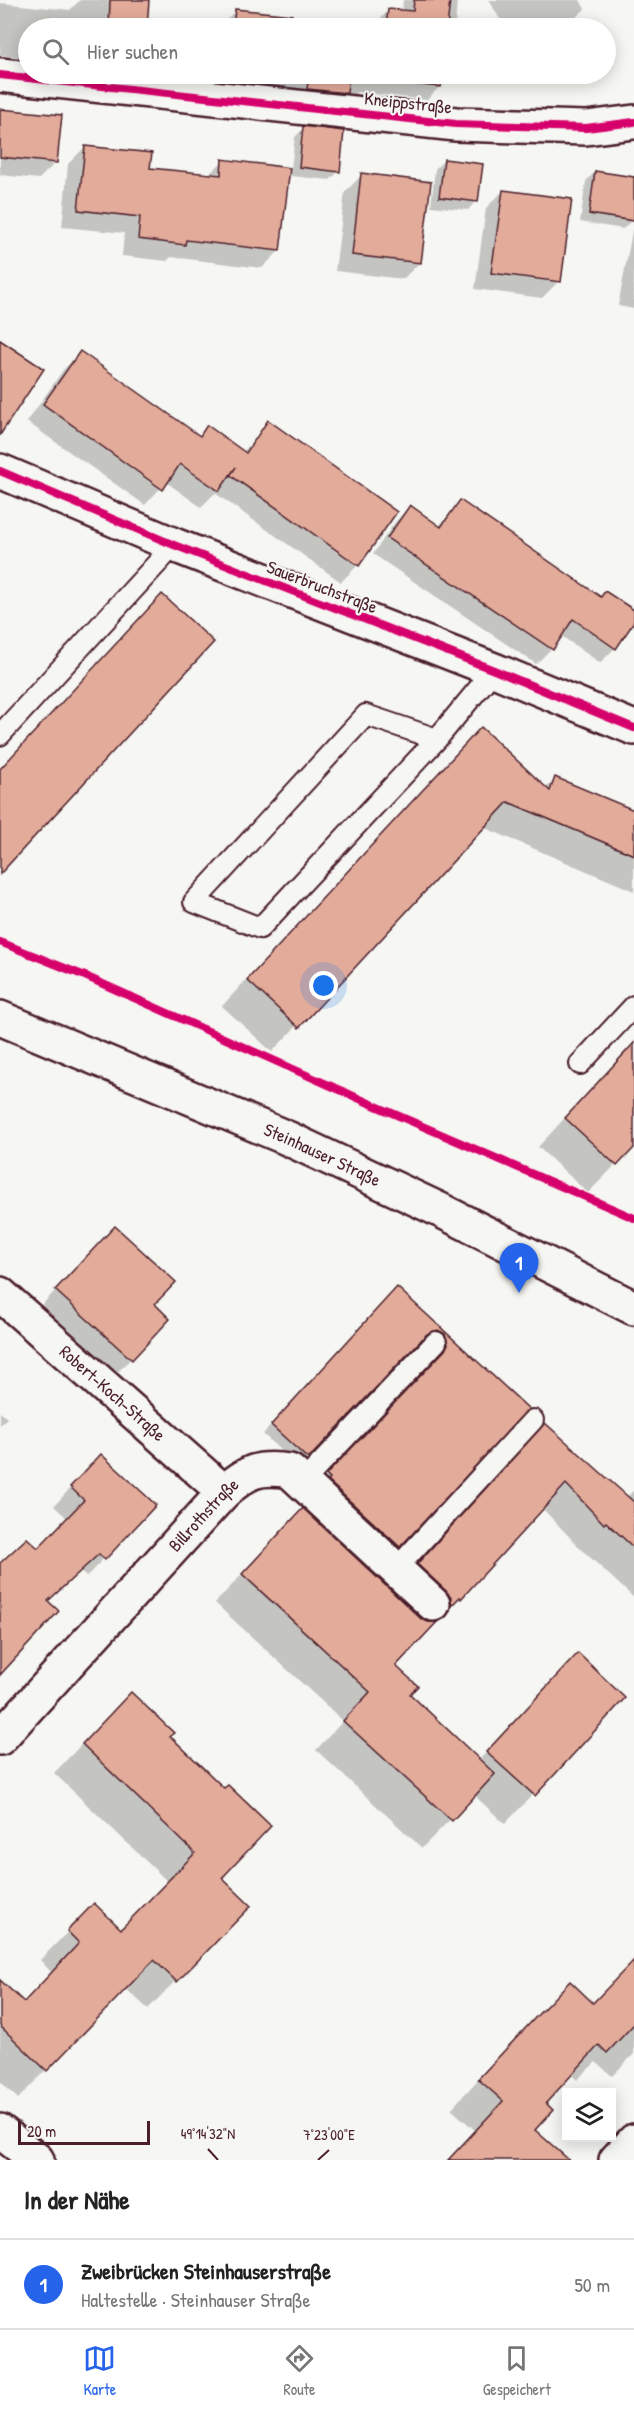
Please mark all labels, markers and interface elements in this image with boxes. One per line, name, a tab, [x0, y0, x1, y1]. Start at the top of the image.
search box	[18, 18, 616, 84]
icon: search	[39, 35, 72, 68]
text: Hier suchen	[87, 36, 178, 66]
street label: Kneippstraße	[363, 85, 453, 120]
street label: Sauerbruchstraße	[263, 554, 381, 619]
your location	[309, 971, 338, 1000]
street label: Steinhauser Straße	[260, 1117, 385, 1192]
pin: 1	[500, 1244, 538, 1293]
street label: Robert-Koch-Straße	[54, 1339, 171, 1447]
street label: Billrothstraße	[162, 1472, 244, 1557]
map controls	[562, 2088, 616, 2142]
button: layers	[562, 2088, 616, 2142]
scale bar	[18, 2118, 150, 2146]
text: 20 m	[27, 2120, 56, 2142]
text: 49°14'32"N	[181, 2123, 235, 2144]
text: 7°23'00"E	[303, 2124, 355, 2145]
text: In der Nähe	[24, 2182, 130, 2217]
text: Zweibrücken Steinhauserstraße	[81, 2256, 331, 2286]
text: 1	[40, 2271, 47, 2298]
text: 50 m	[574, 2271, 610, 2298]
text: Haltestelle · Steinhauser Straße	[81, 2286, 311, 2313]
tab: Karte	[83, 2342, 116, 2400]
tab: Route	[283, 2342, 316, 2400]
tab: Gespeichert	[483, 2342, 551, 2400]

